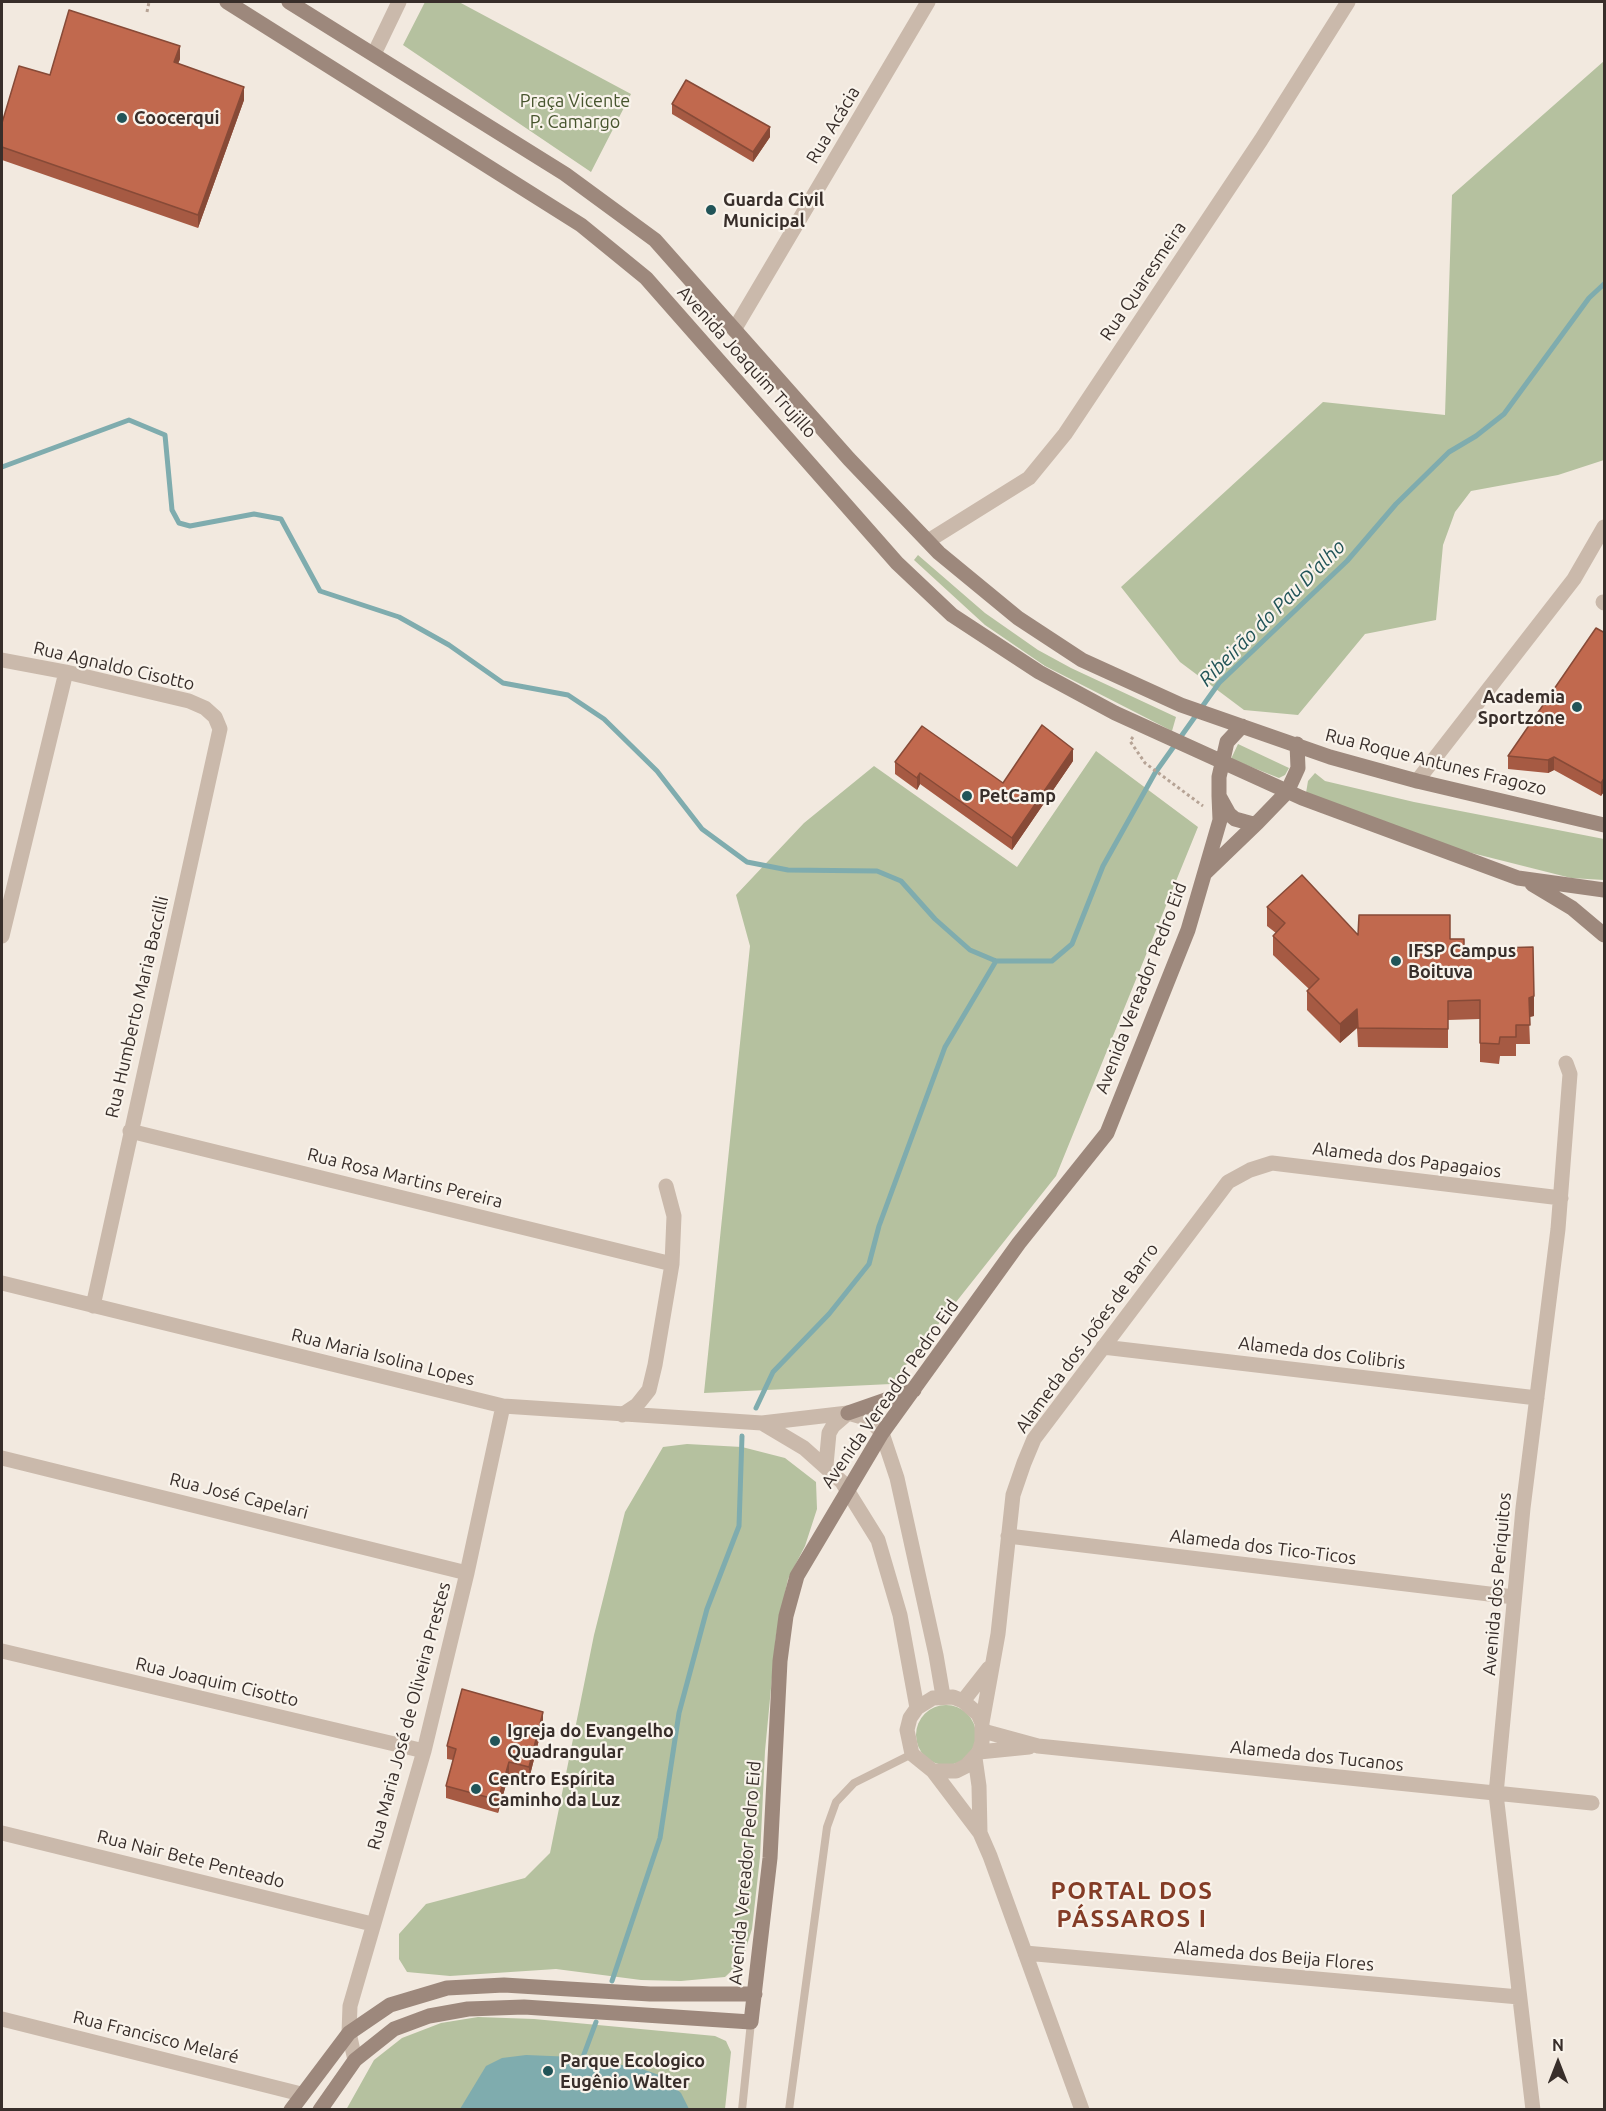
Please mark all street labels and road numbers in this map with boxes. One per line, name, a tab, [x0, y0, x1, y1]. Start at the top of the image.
street label: Rua Acácia	[802, 83, 864, 167]
street label: Rua Quaresmeira	[1095, 217, 1191, 345]
street label: Avenida Joaquim Trujillo	[673, 281, 821, 443]
street label: Rua Agnaldo Cisotto	[31, 637, 197, 695]
street label: Rua Roque Antunes Fragozo	[1323, 724, 1549, 800]
street label: Avenida Vereador Pedro Eid	[1091, 879, 1191, 1097]
street label: Rua Humberto Maria Baccilli	[101, 894, 173, 1120]
street label: Alameda dos Papagaios	[1311, 1138, 1503, 1182]
street label: Rua Rosa Martins Pereira	[305, 1143, 505, 1213]
street label: Alameda dos Joões de Barro	[1011, 1239, 1163, 1437]
street label: Avenida Vereador Pedro Eid	[817, 1296, 963, 1492]
street label: Rua Maria Isolina Lopes	[289, 1324, 477, 1390]
street label: Alameda dos Colibris	[1237, 1332, 1407, 1374]
street label: Rua José Capelari	[167, 1468, 311, 1524]
street label: Avenida dos Periquitos	[1478, 1492, 1516, 1676]
street label: Alameda dos Tico-Ticos	[1169, 1525, 1357, 1569]
street label: Rua Maria José de Oliveira Prestes	[363, 1580, 455, 1852]
street label: Rua Joaquim Cisotto	[133, 1653, 301, 1711]
street label: Alameda dos Tucanos	[1229, 1736, 1405, 1776]
street label: Avenida Vereador Pedro Eid	[724, 1760, 766, 1986]
street label: Rua Nair Bete Penteado	[95, 1825, 287, 1893]
street label: Alameda dos Beija Flores	[1173, 1936, 1375, 1976]
street label: Rua Francisco Melaré	[71, 2006, 241, 2068]

